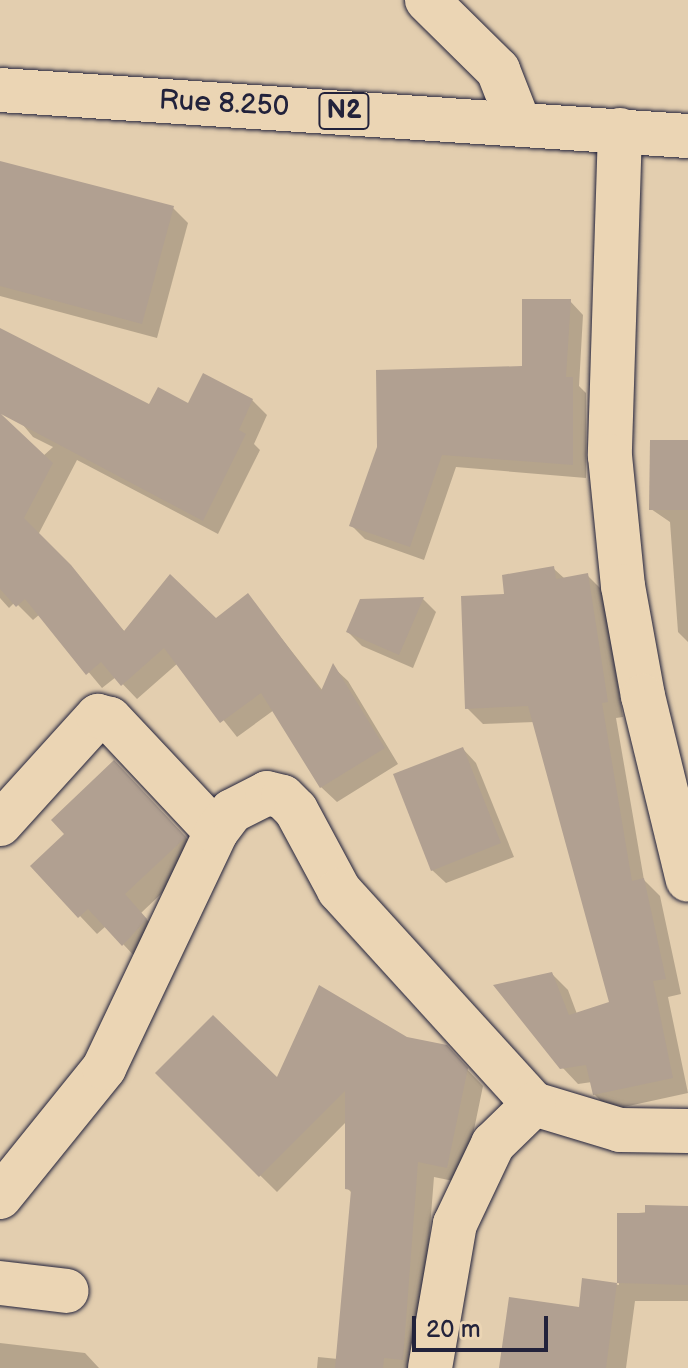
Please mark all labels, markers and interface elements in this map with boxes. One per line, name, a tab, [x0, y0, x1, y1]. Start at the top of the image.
street label: Rue 8.250	[158, 84, 290, 124]
road number: N2	[318, 89, 370, 133]
scale bar	[416, 1300, 552, 1350]
text: 20 m	[426, 1315, 481, 1344]

